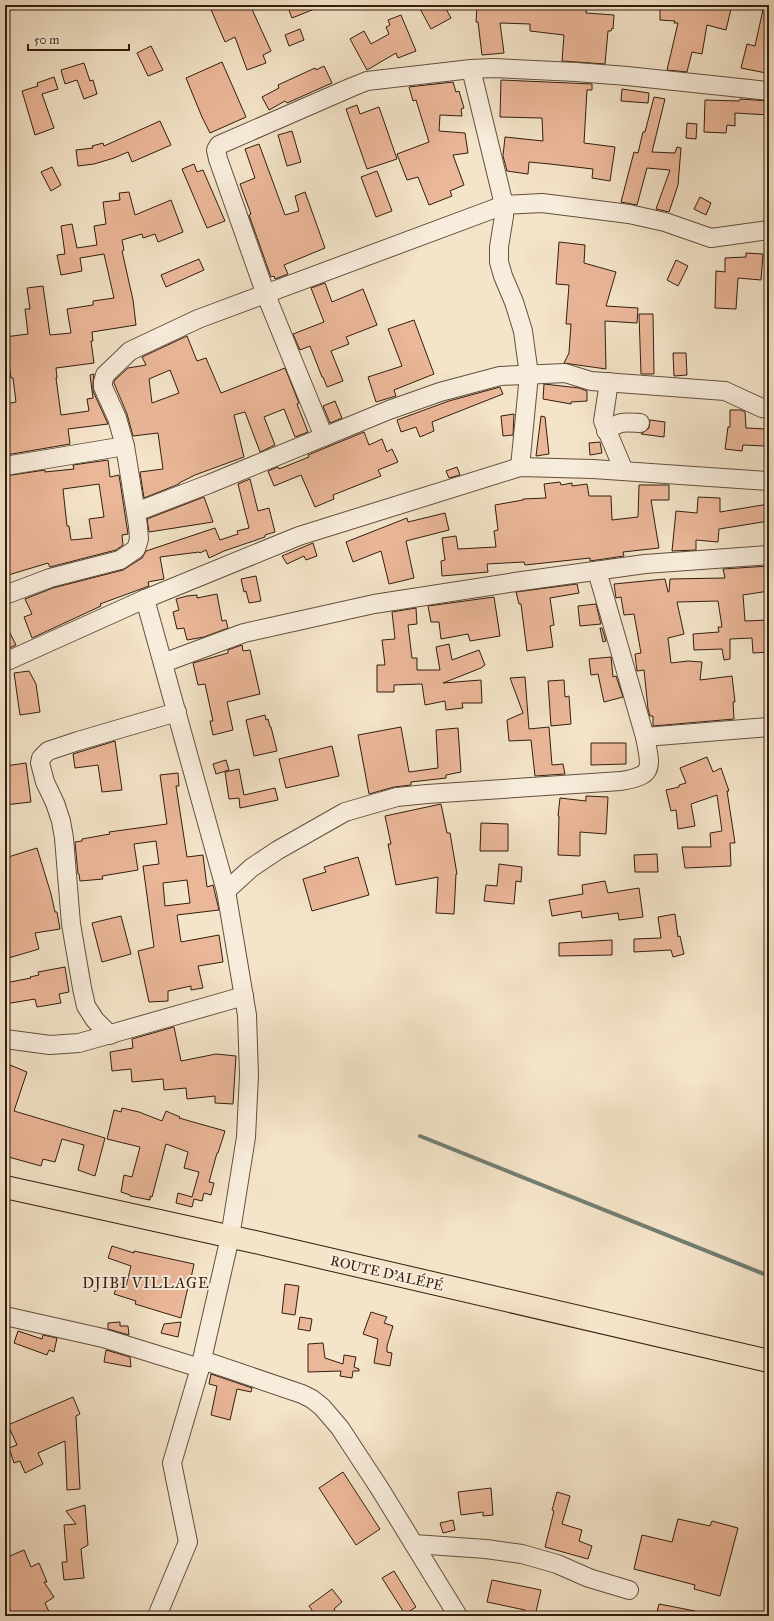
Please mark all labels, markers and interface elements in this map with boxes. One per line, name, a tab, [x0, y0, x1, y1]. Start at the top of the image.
scale bar	[28, 26, 129, 52]
text: 50 m	[34, 33, 59, 47]
street label: ROUTE D'ALÉPÉ	[329, 1250, 446, 1295]
district label: DJIBI VILLAGE	[82, 1274, 210, 1293]

